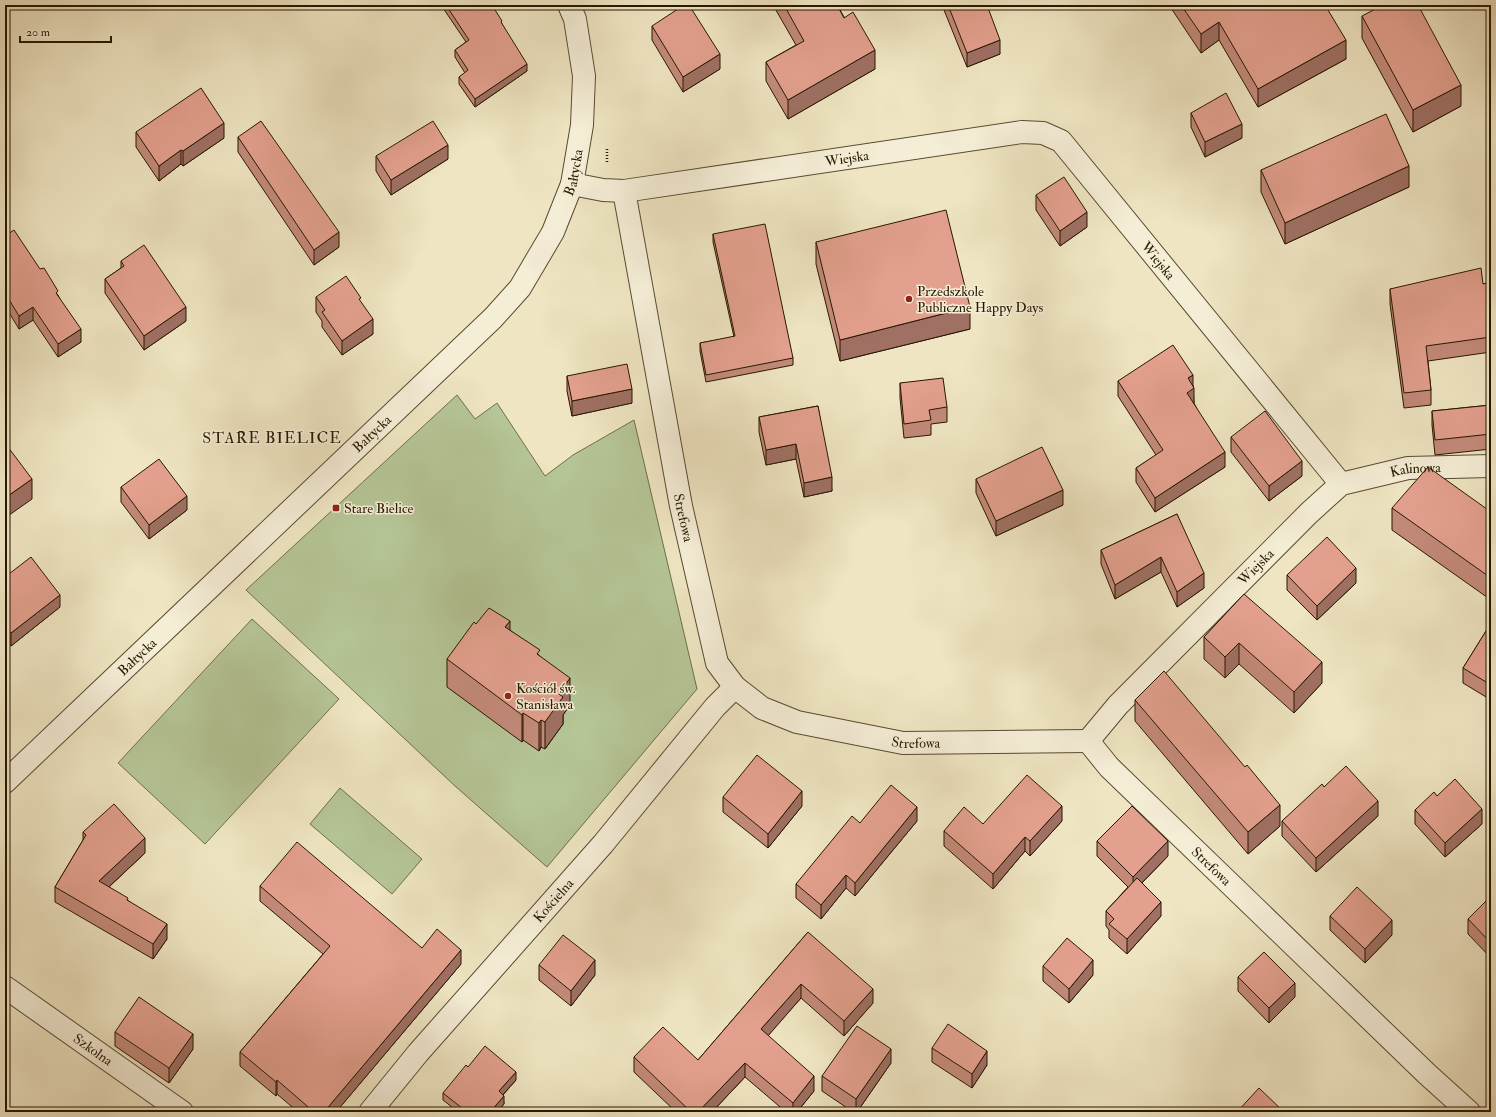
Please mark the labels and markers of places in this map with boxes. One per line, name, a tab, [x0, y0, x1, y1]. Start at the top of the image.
place label: Przedszkole Publiczne Happy Days	[917, 283, 1043, 317]
marker: Przedszkole Publiczne Happy Days	[904, 294, 914, 304]
place label: Stare Bielice	[344, 500, 414, 517]
marker: Stare Bielice	[331, 503, 341, 513]
place label: Kościół św. Stanisława	[516, 680, 576, 713]
marker: Kościół św. Stanisława	[503, 691, 513, 701]

